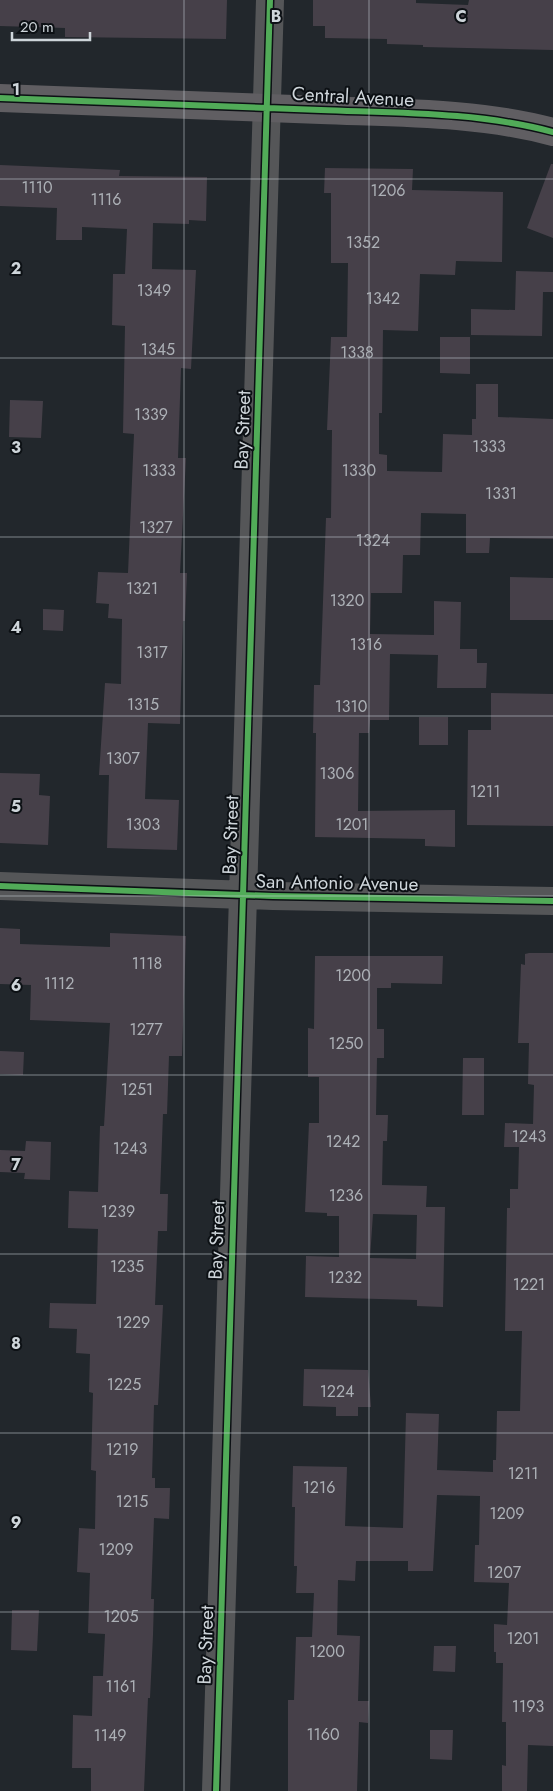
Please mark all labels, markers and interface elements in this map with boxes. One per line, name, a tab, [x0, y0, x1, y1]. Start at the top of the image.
text: B	[271, 5, 281, 28]
text: C	[455, 5, 467, 28]
scale bar	[12, 10, 90, 42]
text: 20 m	[20, 16, 54, 38]
text: 1	[12, 78, 20, 101]
street label: Central Avenue	[291, 80, 415, 113]
house number: 1110	[21, 176, 53, 199]
house number: 1206	[370, 179, 406, 202]
house number: 1116	[91, 188, 121, 211]
house number: 1352	[346, 231, 380, 254]
text: 2	[11, 257, 21, 280]
house number: 1349	[137, 279, 171, 302]
house number: 1342	[366, 287, 400, 310]
house number: 1345	[141, 338, 175, 361]
house number: 1338	[340, 341, 374, 364]
street label: Bay Street	[228, 390, 257, 470]
house number: 1339	[134, 403, 168, 426]
house number: 1333	[472, 435, 506, 458]
text: 3	[11, 436, 21, 459]
house number: 1333	[142, 459, 176, 482]
house number: 1330	[342, 459, 376, 482]
house number: 1331	[485, 482, 517, 505]
house number: 1327	[139, 516, 173, 539]
house number: 1324	[356, 529, 390, 552]
house number: 1321	[126, 577, 158, 600]
house number: 1320	[330, 589, 364, 612]
text: 4	[10, 616, 22, 639]
house number: 1316	[350, 633, 382, 656]
house number: 1317	[136, 641, 168, 664]
house number: 1315	[127, 693, 159, 716]
house number: 1310	[335, 695, 367, 718]
house number: 1307	[106, 747, 141, 770]
house number: 1306	[320, 762, 354, 785]
house number: 1211	[470, 780, 500, 803]
text: 5	[11, 795, 21, 818]
street label: Bay Street	[216, 795, 245, 875]
house number: 1303	[126, 813, 160, 836]
house number: 1201	[335, 813, 369, 836]
street label: San Antonio Avenue	[255, 868, 419, 897]
house number: 1118	[132, 952, 162, 975]
house number: 1200	[335, 964, 371, 987]
house number: 1112	[44, 972, 74, 995]
text: 6	[11, 974, 21, 997]
house number: 1277	[129, 1018, 163, 1041]
house number: 1250	[329, 1032, 363, 1055]
house number: 1251	[121, 1078, 153, 1101]
house number: 1243	[512, 1125, 546, 1148]
house number: 1242	[326, 1130, 360, 1153]
house number: 1243	[113, 1137, 147, 1160]
text: 7	[11, 1153, 21, 1176]
house number: 1236	[329, 1184, 363, 1207]
house number: 1239	[101, 1200, 135, 1223]
street label: Bay Street	[202, 1200, 231, 1280]
house number: 1235	[110, 1255, 144, 1278]
house number: 1232	[328, 1266, 362, 1289]
house number: 1221	[513, 1273, 545, 1296]
house number: 1229	[116, 1311, 150, 1334]
text: 8	[11, 1332, 21, 1355]
house number: 1225	[107, 1373, 141, 1396]
house number: 1224	[320, 1380, 354, 1403]
house number: 1219	[106, 1438, 138, 1461]
house number: 1211	[508, 1462, 538, 1485]
house number: 1216	[303, 1476, 335, 1499]
house number: 1215	[116, 1490, 148, 1513]
house number: 1209	[489, 1502, 525, 1525]
text: 9	[11, 1511, 21, 1534]
house number: 1209	[98, 1538, 134, 1561]
house number: 1207	[487, 1561, 522, 1584]
house number: 1205	[104, 1605, 138, 1628]
street label: Bay Street	[191, 1605, 220, 1685]
house number: 1201	[506, 1627, 540, 1650]
house number: 1200	[309, 1640, 345, 1663]
house number: 1161	[106, 1675, 136, 1698]
house number: 1193	[512, 1695, 544, 1718]
house number: 1160	[306, 1723, 340, 1746]
house number: 1149	[94, 1724, 126, 1747]

